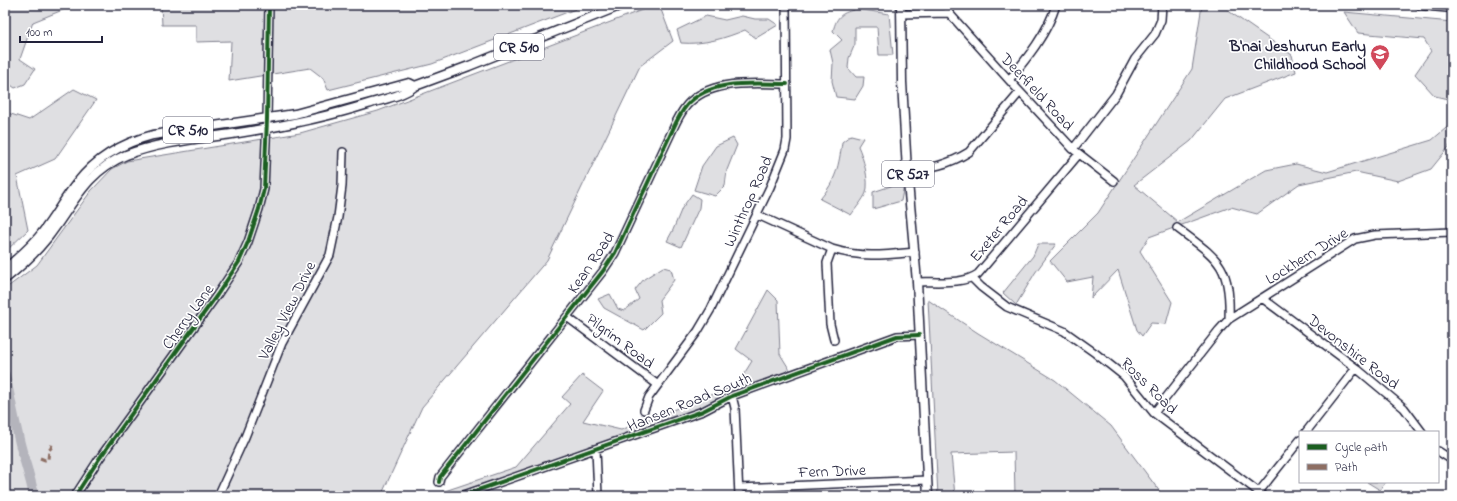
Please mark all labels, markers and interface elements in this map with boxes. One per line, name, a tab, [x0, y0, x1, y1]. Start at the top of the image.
scale bar	[20, 18, 102, 44]
text: 100 m	[26, 24, 53, 42]
road number: CR 510	[494, 34, 544, 60]
place label: B'nai Jeshurun Early Childhood School	[1229, 35, 1366, 77]
school or university icon: B'nai Jeshurun Early Childhood School	[1369, 43, 1391, 71]
street label: Deerfield Road	[993, 47, 1079, 137]
road number: CR 510	[163, 117, 213, 143]
street label: Winthrop Road	[718, 152, 780, 251]
road number: CR 527	[882, 161, 934, 187]
street label: Exeter Road	[965, 191, 1035, 268]
street label: Lockhern Drive	[1261, 221, 1354, 292]
street label: Kean Road	[562, 227, 621, 299]
street label: Valley View Drive	[252, 257, 323, 365]
street label: Cherry Lane	[157, 279, 221, 355]
street label: Pilgrim Road	[581, 308, 659, 375]
street label: Devonshire Road	[1301, 308, 1404, 396]
street label: Ross Road	[1115, 352, 1183, 420]
street label: Hansen Road South	[624, 367, 756, 439]
legend	[1299, 431, 1439, 483]
text: Cycle path	[1335, 439, 1387, 458]
street label: Fern Drive	[797, 459, 867, 485]
text: Path	[1335, 459, 1358, 477]

